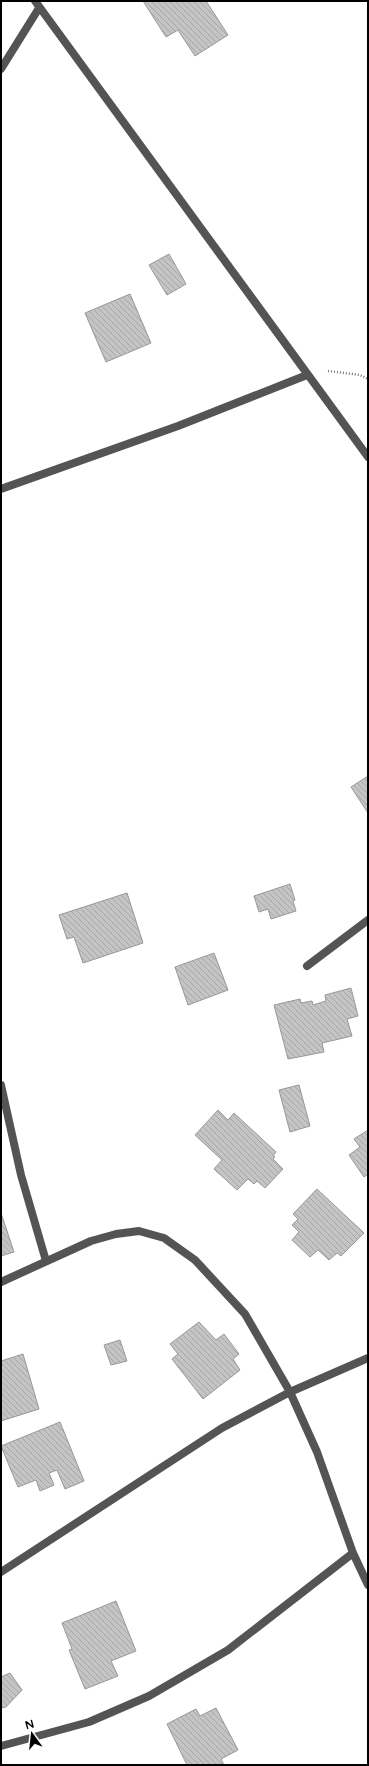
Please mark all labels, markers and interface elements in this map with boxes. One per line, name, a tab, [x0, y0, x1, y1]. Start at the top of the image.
north arrow	[12, 1714, 52, 1754]
text: N	[24, 1717, 35, 1732]

